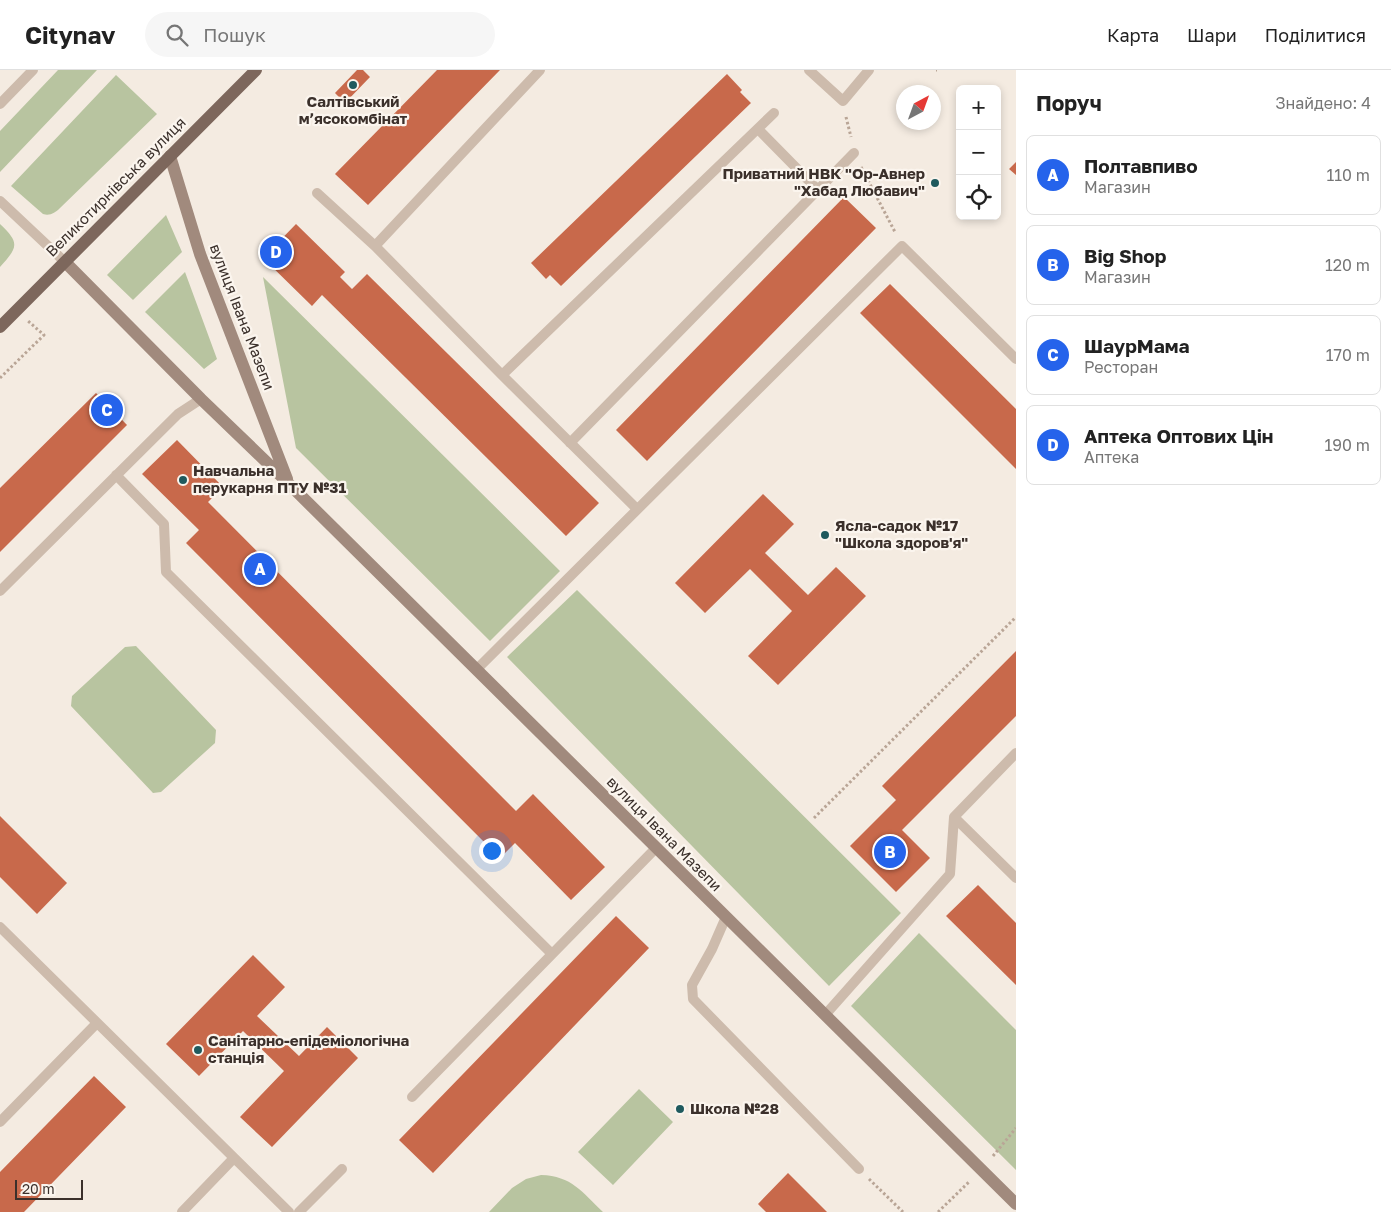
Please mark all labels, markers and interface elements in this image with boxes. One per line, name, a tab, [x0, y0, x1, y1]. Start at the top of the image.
search box	[145, 12, 495, 57]
text: Citynav	[25, 20, 115, 49]
icon: search	[163, 21, 191, 49]
text: Пошук	[203, 23, 266, 46]
text: Карта	[1107, 24, 1159, 46]
text: Шари	[1187, 24, 1237, 46]
text: Поділитися	[1265, 24, 1366, 46]
marker: Салтівський мʼясокомбінат	[347, 79, 359, 91]
north arrow	[896, 85, 941, 130]
map controls	[956, 85, 1001, 220]
button: +	[956, 85, 1001, 130]
text: Поруч	[1036, 90, 1102, 116]
place label: Салтівський мʼясокомбінат	[299, 92, 407, 127]
text: Знайдено: 4	[1275, 93, 1371, 113]
street label: Великотирнівська вулиця	[42, 113, 189, 260]
button: −	[956, 130, 1001, 175]
text: Полтавпиво	[1084, 154, 1198, 177]
place label: Приватний НВК "Ор-Авнер "Хабад Любавич"	[722, 164, 925, 199]
text: A	[1047, 165, 1059, 185]
text: 110 m	[1326, 165, 1370, 185]
button: locate	[956, 175, 1001, 220]
marker: Приватний НВК "Ор-Авнер "Хабад Любавич"	[929, 177, 941, 189]
text: Магазин	[1084, 177, 1151, 197]
pin: D	[260, 233, 292, 271]
street label: вулиця Івана Мазепи	[207, 241, 279, 392]
text: Big Shop	[1084, 244, 1166, 267]
text: B	[1047, 255, 1059, 275]
text: 120 m	[1325, 255, 1370, 275]
text: Магазин	[1084, 267, 1151, 287]
text: ШаурМама	[1084, 334, 1189, 357]
text: C	[1047, 345, 1059, 365]
text: 170 m	[1326, 345, 1370, 365]
text: Ресторан	[1084, 357, 1158, 377]
pin: C	[91, 391, 123, 429]
text: Аптека Оптових Цін	[1084, 424, 1273, 447]
text: D	[1047, 435, 1059, 455]
text: 190 m	[1324, 435, 1370, 455]
text: Аптека	[1084, 447, 1139, 467]
place label: Навчальна перукарня ПТУ №31	[193, 461, 346, 496]
marker: Навчальна перукарня ПТУ №31	[177, 474, 189, 486]
place label: Ясла-садок №17 "Школа здоров'я"	[835, 516, 968, 551]
marker: Ясла-садок №17 "Школа здоров'я"	[819, 529, 831, 541]
pin: A	[244, 550, 276, 588]
street label: вулиця Івана Мазепи	[604, 772, 726, 894]
pin: B	[874, 833, 906, 871]
your location	[479, 838, 505, 864]
place label: Санітарно-епідеміологічна станція	[208, 1031, 409, 1066]
marker: Санітарно-епідеміологічна станція	[192, 1044, 204, 1056]
place label: Школа №28	[690, 1099, 779, 1117]
marker: Школа №28	[674, 1103, 686, 1115]
scale bar	[15, 1177, 82, 1200]
text: 20 m	[22, 1180, 55, 1197]

